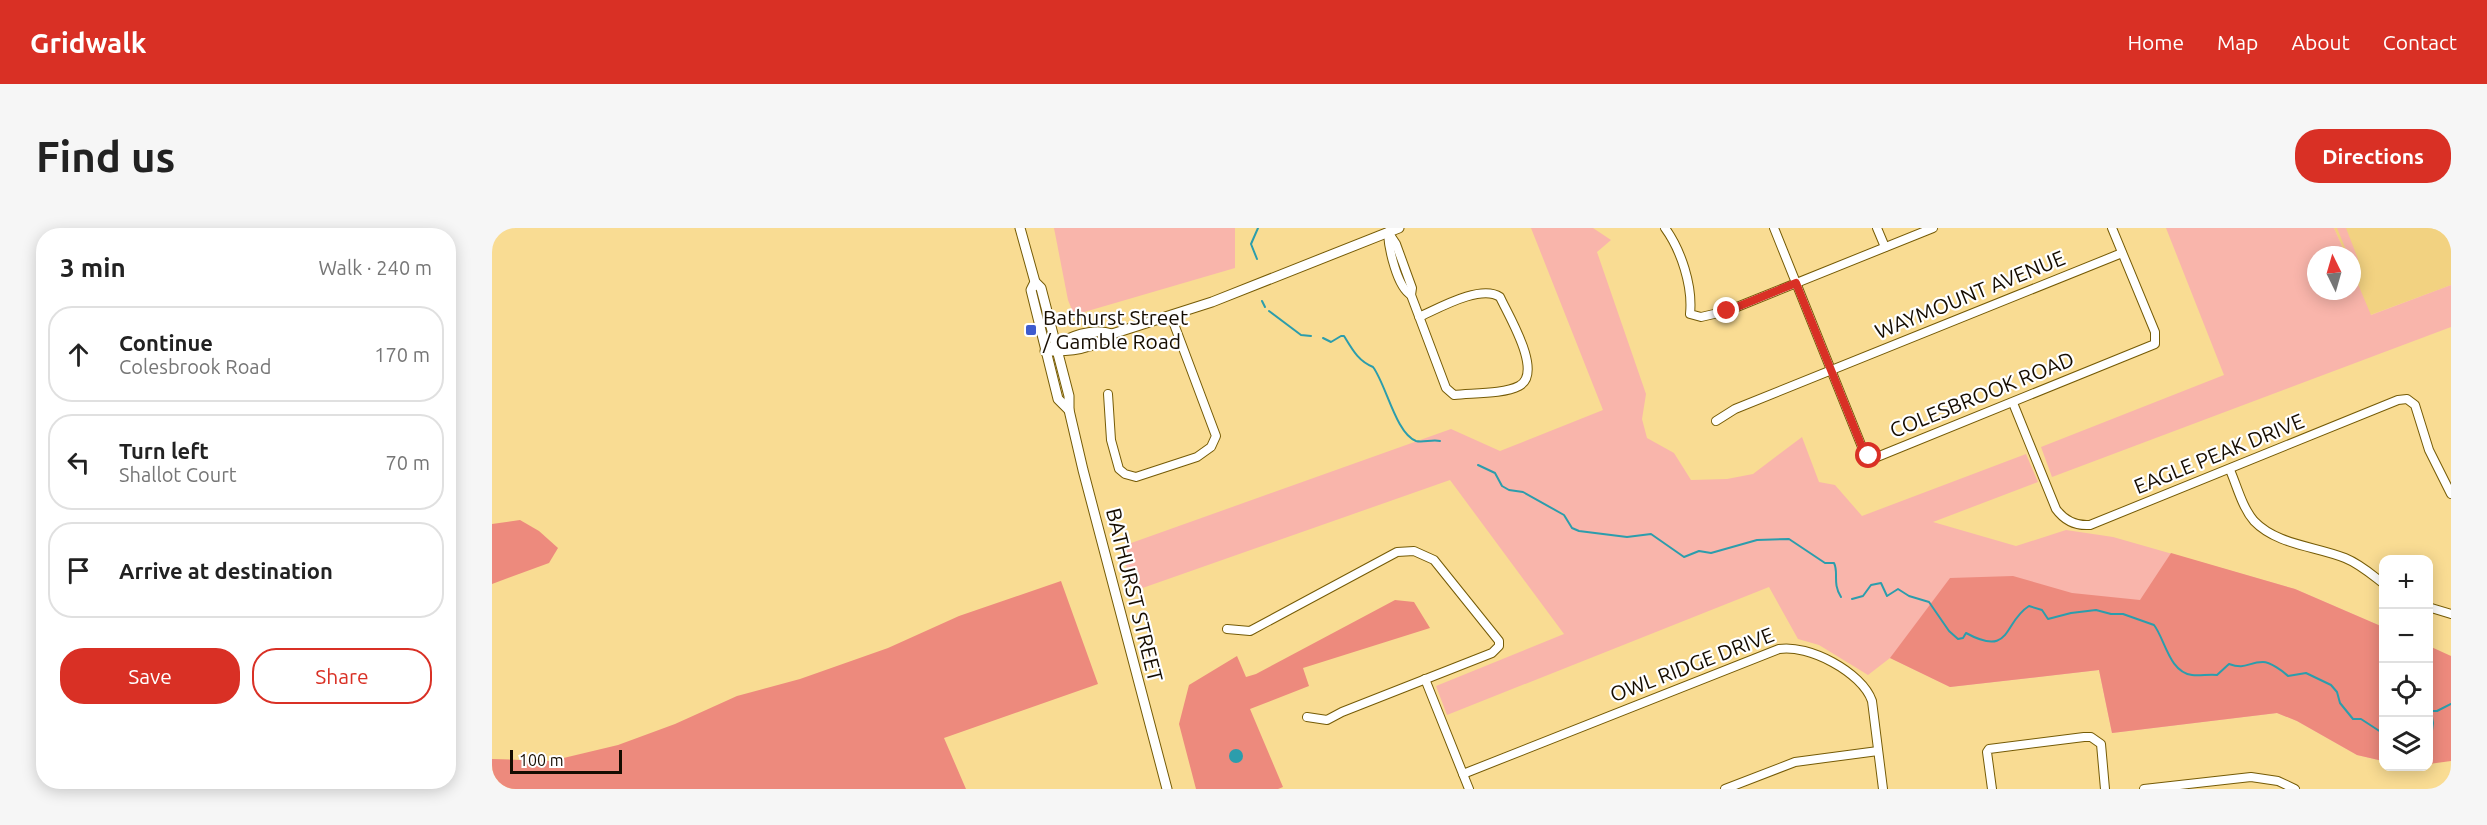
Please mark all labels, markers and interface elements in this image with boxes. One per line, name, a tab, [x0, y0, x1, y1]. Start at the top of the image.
text: Gridwalk	[30, 27, 147, 58]
text: Home	[2127, 30, 2184, 54]
text: Map	[2217, 30, 2258, 54]
text: About	[2291, 30, 2350, 54]
text: Contact	[2383, 30, 2457, 54]
button: Directions	[2295, 129, 2451, 183]
text: Find us	[36, 133, 175, 180]
street label: WAYMOUNT AVENUE	[1871, 245, 2068, 343]
north arrow	[2307, 246, 2361, 300]
text: 3 min	[60, 253, 126, 282]
text: Walk · 240 m	[319, 256, 432, 279]
route end	[1713, 297, 1739, 323]
place label: Bathurst Street / Gamble Road	[1042, 305, 1188, 353]
marker: Bathurst Street / Gamble Road	[1024, 323, 1038, 337]
text: Continue	[119, 330, 213, 355]
icon: ahead	[62, 338, 95, 371]
text: 170 m	[374, 343, 430, 366]
street label: COLESBROOK ROAD	[1886, 346, 2077, 442]
text: Colesbrook Road	[119, 355, 271, 378]
street label: EAGLE PEAK DRIVE	[2130, 408, 2307, 498]
text: Turn left	[119, 438, 209, 463]
route start	[1855, 442, 1881, 468]
icon: left	[62, 446, 95, 479]
text: 70 m	[386, 451, 430, 474]
text: Shallot Court	[119, 463, 237, 486]
street label: BATHURST STREET	[1102, 505, 1168, 684]
icon: arrive	[62, 554, 95, 587]
map controls	[2379, 555, 2433, 771]
button: +	[2379, 555, 2433, 609]
text: Arrive at destination	[119, 558, 333, 583]
button: −	[2379, 609, 2433, 663]
street label: OWL RIDGE DRIVE	[1606, 622, 1777, 706]
button: Save	[60, 648, 240, 704]
button: Share	[252, 648, 432, 704]
button: locate	[2379, 663, 2433, 717]
button: layers	[2379, 717, 2433, 771]
scale bar	[510, 747, 622, 774]
text: 100 m	[519, 751, 564, 769]

